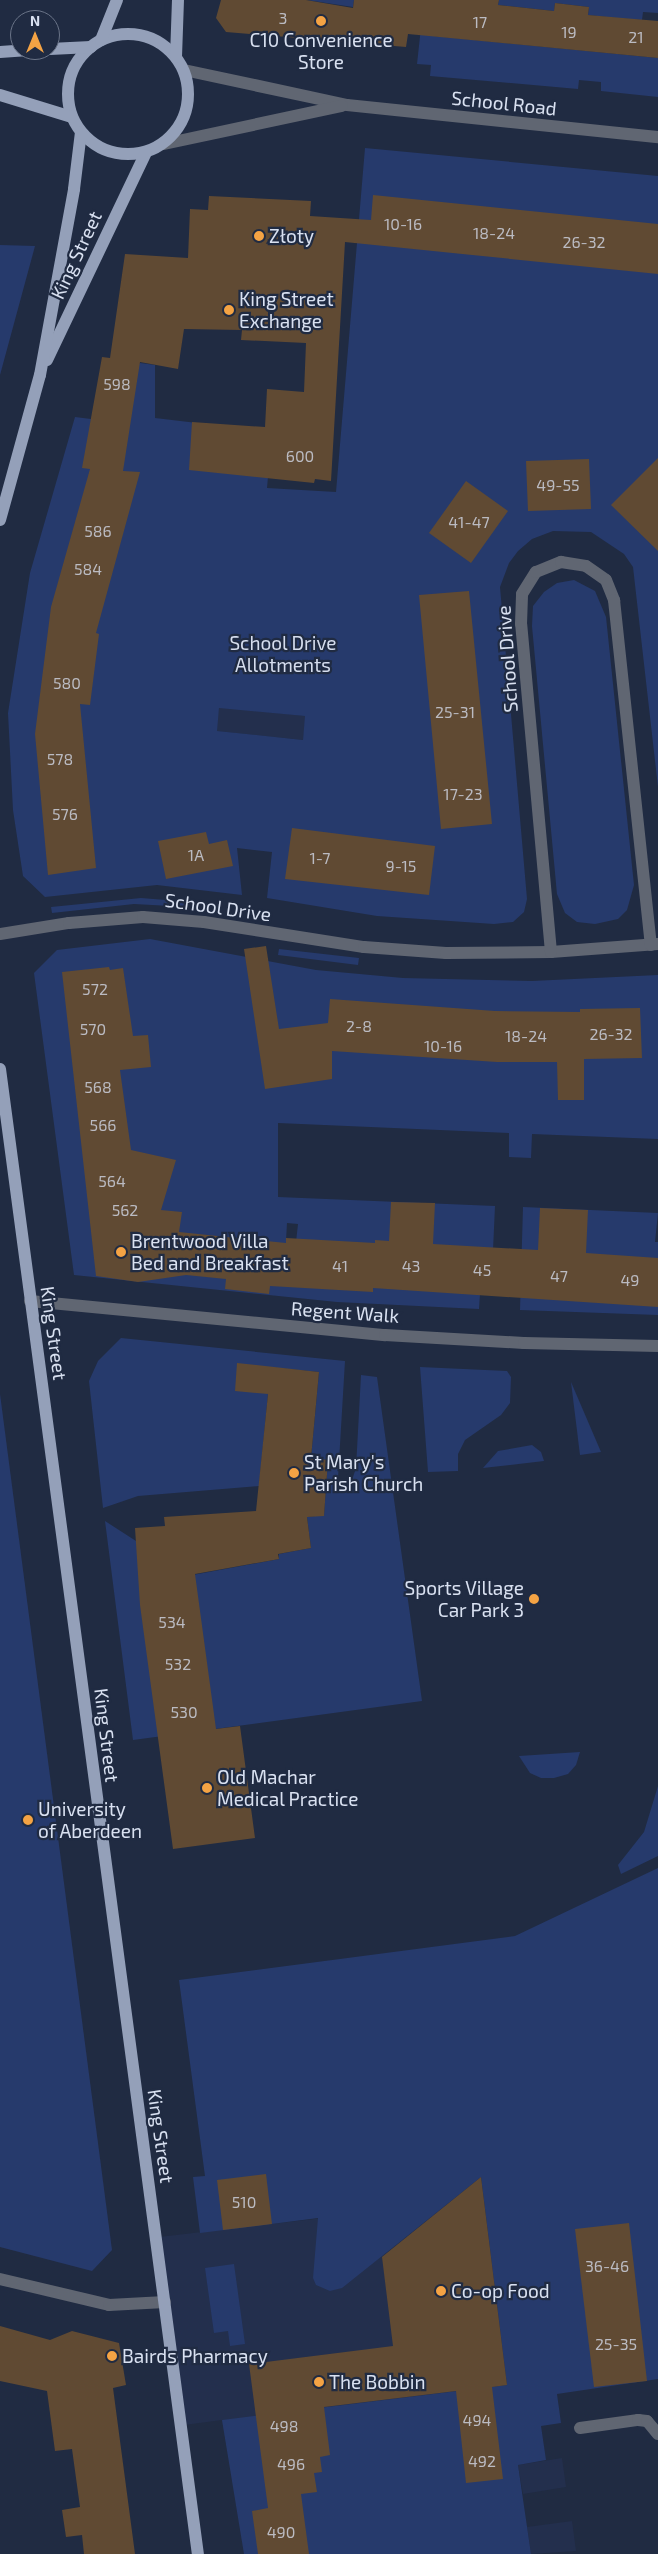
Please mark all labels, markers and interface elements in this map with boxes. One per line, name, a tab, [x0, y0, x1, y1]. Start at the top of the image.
house number: 3	[279, 8, 287, 28]
north arrow	[10, 10, 60, 60]
text: N	[30, 12, 40, 29]
house number: 17	[473, 12, 487, 32]
marker: C10 Convenience Store	[315, 15, 327, 27]
house number: 19	[561, 22, 577, 42]
house number: 21	[628, 27, 644, 47]
place label: C10 Convenience Store	[249, 29, 393, 73]
street label: School Road	[450, 86, 558, 120]
street label: King Street	[46, 207, 106, 303]
house number: 10-16	[384, 214, 422, 234]
house number: 18-24	[473, 223, 515, 243]
place label: Złoty	[269, 225, 314, 247]
marker: Złoty	[253, 230, 265, 242]
house number: 26-32	[562, 232, 606, 252]
place label: King Street Exchange	[239, 288, 334, 332]
marker: King Street Exchange	[223, 304, 235, 316]
house number: 598	[103, 374, 131, 394]
house number: 600	[286, 446, 314, 466]
house number: 49-55	[536, 475, 580, 495]
house number: 41-47	[448, 512, 490, 532]
house number: 586	[84, 521, 112, 541]
house number: 584	[74, 559, 102, 579]
street label: School Drive	[492, 605, 522, 713]
park label: School Drive Allotments	[229, 632, 337, 676]
house number: 580	[53, 673, 81, 693]
house number: 25-31	[435, 702, 475, 722]
house number: 578	[47, 749, 73, 769]
house number: 17-23	[443, 784, 483, 804]
house number: 576	[52, 804, 78, 824]
house number: 1A	[188, 845, 204, 865]
house number: 1-7	[309, 848, 331, 868]
house number: 9-15	[386, 856, 416, 876]
street label: School Drive	[163, 888, 273, 926]
house number: 572	[82, 979, 108, 999]
house number: 2-8	[346, 1016, 372, 1036]
house number: 570	[80, 1019, 106, 1039]
house number: 26-32	[589, 1024, 633, 1044]
house number: 18-24	[505, 1026, 547, 1046]
house number: 10-16	[424, 1036, 462, 1056]
house number: 568	[84, 1077, 112, 1097]
house number: 566	[90, 1115, 116, 1135]
house number: 564	[98, 1171, 126, 1191]
house number: 562	[112, 1200, 138, 1220]
place label: Brentwood Villa Bed and Breakfast	[131, 1230, 289, 1274]
marker: Brentwood Villa Bed and Breakfast	[115, 1246, 127, 1258]
house number: 41	[332, 1256, 348, 1276]
house number: 43	[402, 1256, 420, 1276]
house number: 45	[473, 1260, 491, 1280]
house number: 47	[550, 1266, 568, 1286]
house number: 49	[621, 1270, 639, 1290]
street label: King Street	[36, 1285, 72, 1381]
street label: Regent Walk	[290, 1297, 400, 1327]
place label: St Mary's Parish Church	[304, 1451, 423, 1495]
marker: St Mary's Parish Church	[288, 1467, 300, 1479]
place label: Sports Village Car Park 3	[404, 1577, 524, 1621]
marker: Sports Village Car Park 3	[528, 1593, 540, 1605]
house number: 534	[158, 1612, 186, 1632]
house number: 532	[165, 1654, 191, 1674]
street label: King Street	[90, 1687, 124, 1783]
house number: 530	[170, 1702, 198, 1722]
place label: Old Machar Medical Practice	[217, 1766, 359, 1810]
marker: Old Machar Medical Practice	[201, 1782, 213, 1794]
place label: University of Aberdeen	[38, 1798, 143, 1842]
marker: University of Aberdeen	[22, 1814, 34, 1826]
street label: King Street	[143, 2088, 179, 2184]
house number: 510	[232, 2192, 256, 2212]
house number: 36-46	[585, 2256, 629, 2276]
place label: Co-op Food	[451, 2280, 550, 2302]
marker: Co-op Food	[435, 2285, 447, 2297]
house number: 25-35	[595, 2334, 637, 2354]
place label: Bairds Pharmacy	[122, 2345, 268, 2367]
marker: Bairds Pharmacy	[106, 2350, 118, 2362]
place label: The Bobbin	[329, 2371, 426, 2393]
marker: The Bobbin	[313, 2376, 325, 2388]
house number: 494	[463, 2410, 491, 2430]
house number: 498	[270, 2416, 298, 2436]
house number: 492	[468, 2451, 496, 2471]
house number: 496	[277, 2454, 305, 2474]
house number: 490	[267, 2522, 295, 2542]

